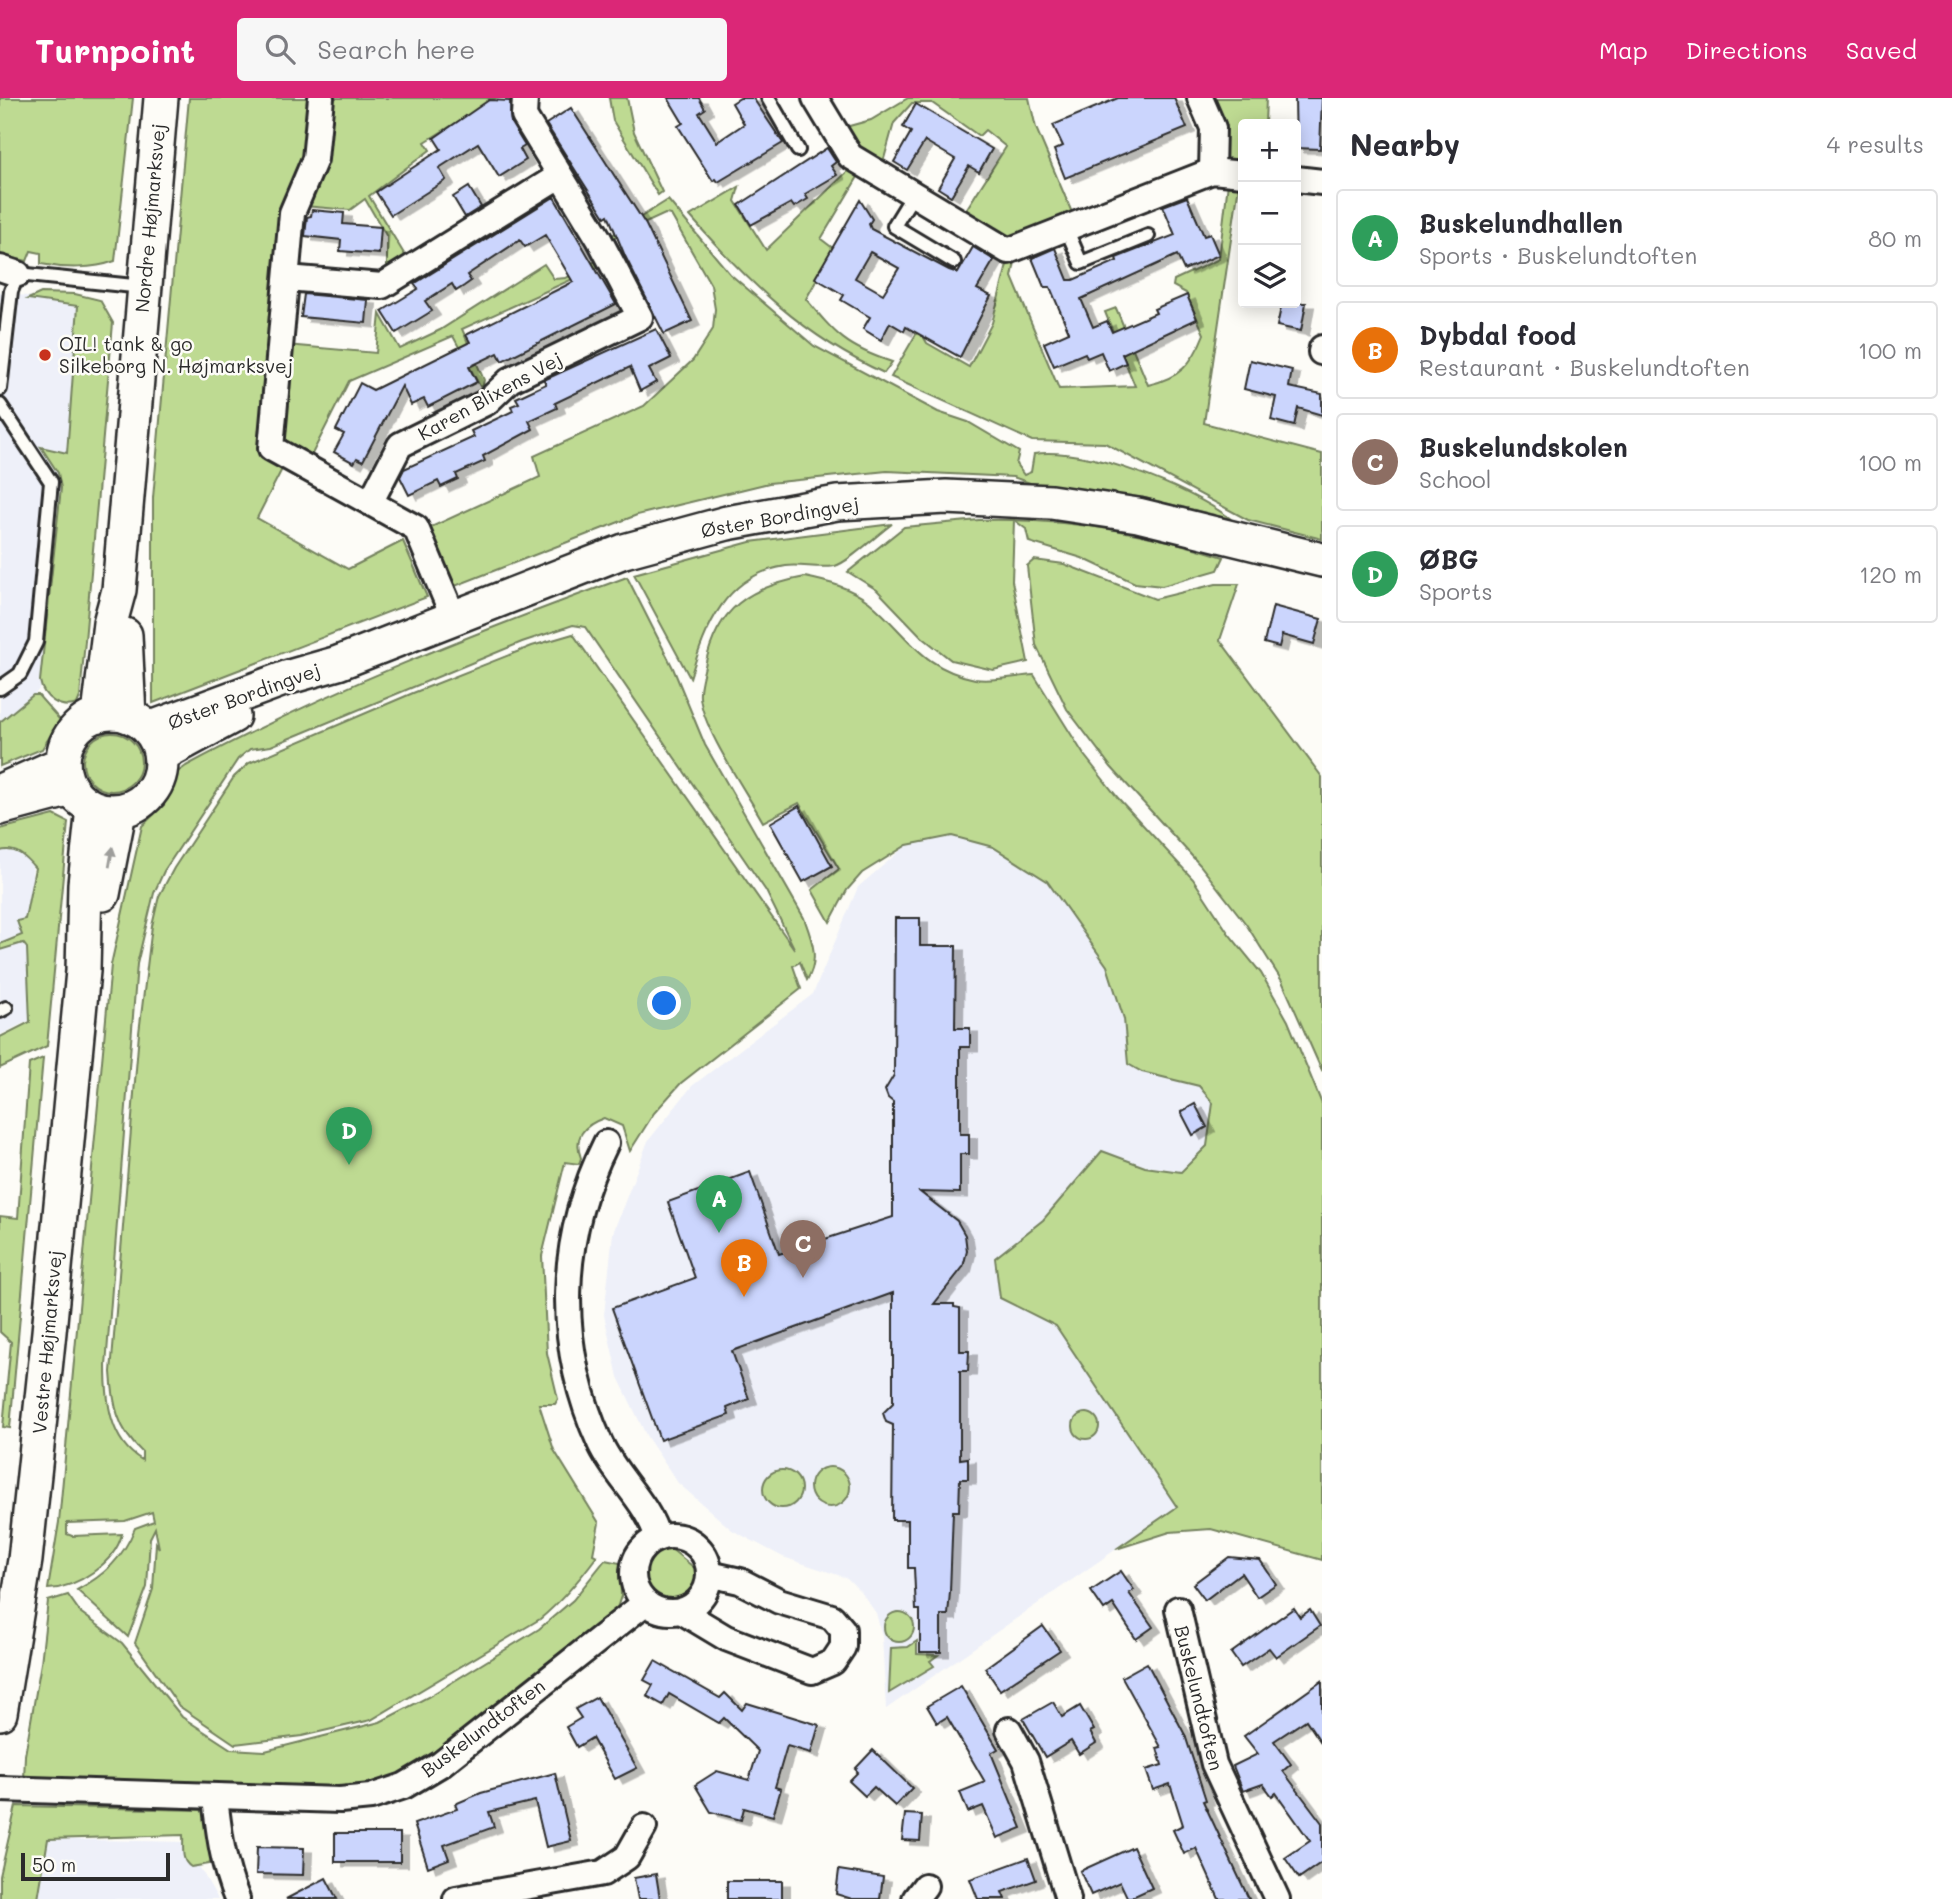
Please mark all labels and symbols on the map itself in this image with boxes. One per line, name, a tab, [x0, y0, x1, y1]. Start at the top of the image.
street label: Nordre Højmarksvej	[129, 122, 170, 313]
place label: OIL! tank & go Silkeborg N. Højmarksvej	[59, 331, 293, 378]
street label: Karen Blixens Vej	[413, 346, 566, 446]
marker: OIL! tank & go Silkeborg N. Højmarksvej	[37, 347, 53, 363]
street label: Øster Bordingvej	[699, 490, 861, 543]
street label: Øster Bordingvej	[164, 656, 323, 735]
one-way arrow	[106, 846, 117, 868]
your location	[647, 986, 681, 1020]
pin: D	[326, 1107, 372, 1165]
pin: A	[696, 1175, 742, 1233]
pin: C	[780, 1220, 826, 1278]
pin: B	[721, 1239, 767, 1297]
street label: Vestre Højmarksvej	[26, 1249, 67, 1435]
street label: Buskelundtoften	[1169, 1623, 1230, 1773]
street label: Buskelundtoften	[416, 1673, 550, 1782]
scale bar	[21, 1850, 170, 1882]

